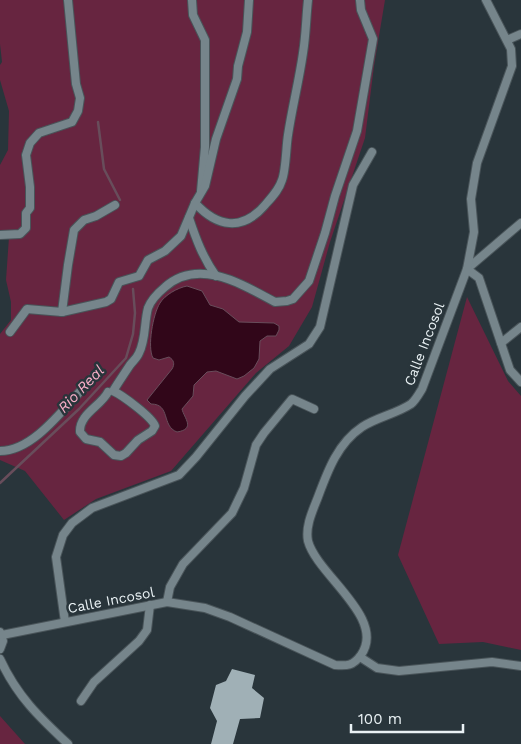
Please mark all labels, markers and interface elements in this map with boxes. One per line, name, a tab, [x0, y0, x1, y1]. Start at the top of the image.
street label: Calle Incosol	[401, 299, 447, 388]
water label: Rio Real	[54, 361, 108, 416]
street label: Calle Incosol	[66, 584, 156, 616]
scale bar	[351, 702, 464, 734]
text: 100 m	[358, 710, 402, 728]

